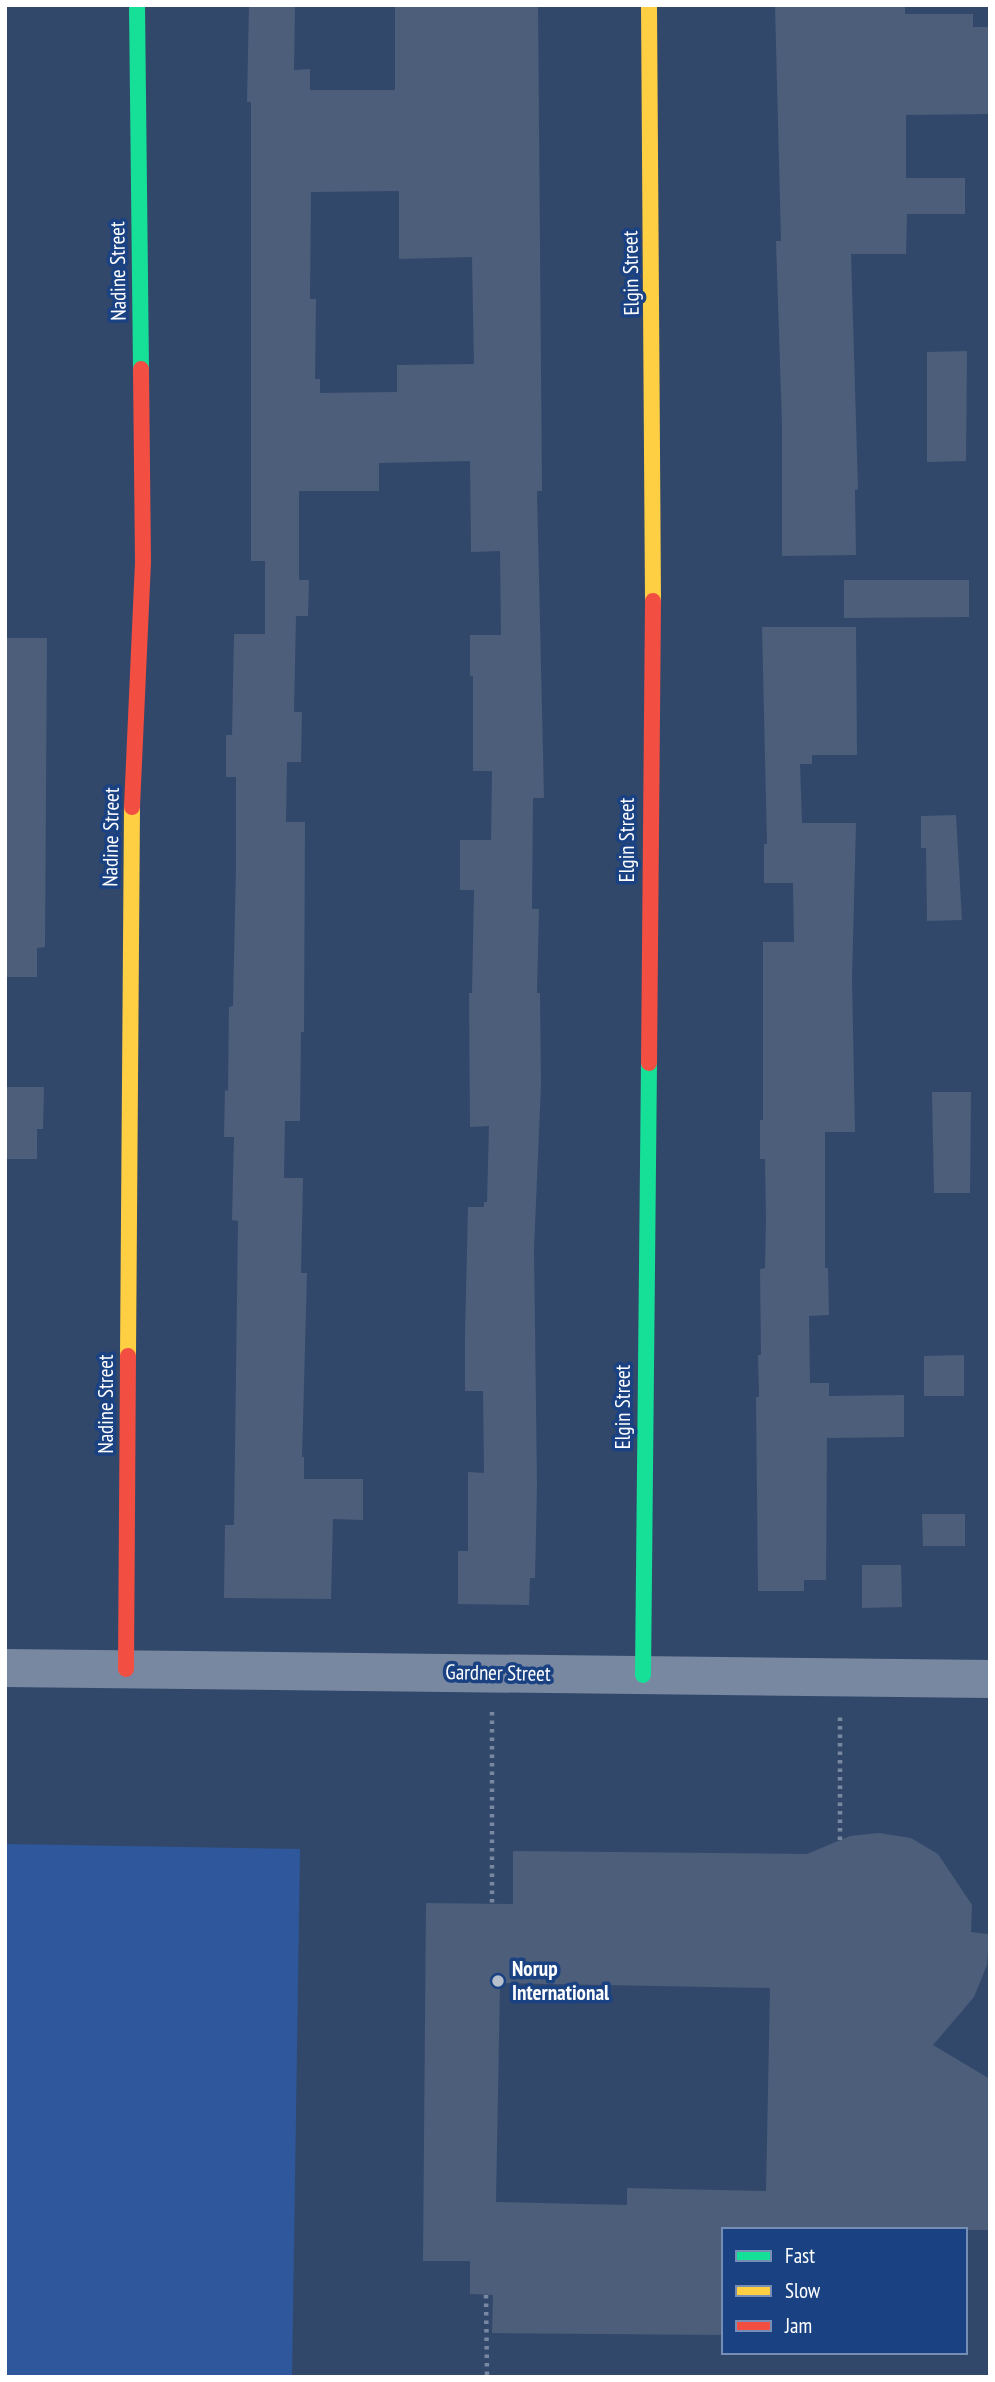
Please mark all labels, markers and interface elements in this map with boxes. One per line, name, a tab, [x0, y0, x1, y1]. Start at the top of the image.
street label: Nadine Street	[103, 221, 132, 321]
street label: Elgin Street	[616, 230, 645, 316]
street label: Nadine Street	[96, 787, 125, 887]
street label: Elgin Street	[613, 797, 640, 882]
street label: Nadine Street	[92, 1354, 119, 1454]
street label: Elgin Street	[609, 1364, 636, 1449]
street label: Gardner Street	[445, 1658, 551, 1687]
place label: Norup International	[512, 1955, 610, 2006]
marker: Norup International	[490, 1973, 506, 1989]
legend	[722, 2228, 967, 2354]
text: Fast	[785, 2242, 815, 2269]
text: Slow	[785, 2277, 821, 2304]
text: Jam	[784, 2312, 812, 2339]

